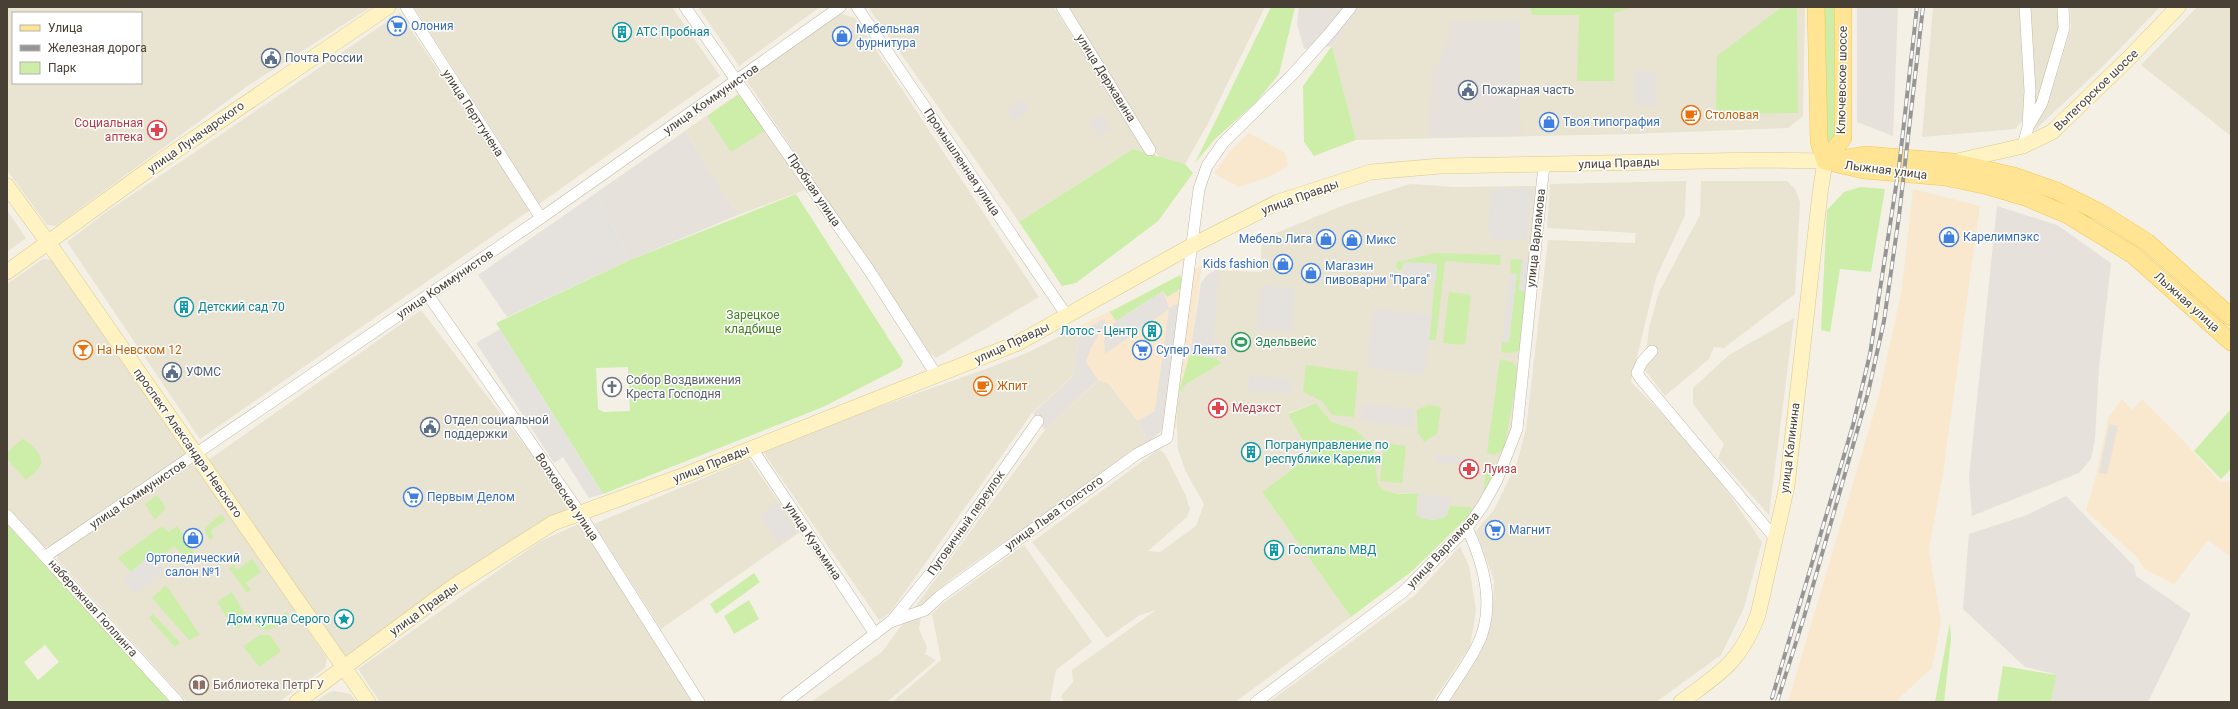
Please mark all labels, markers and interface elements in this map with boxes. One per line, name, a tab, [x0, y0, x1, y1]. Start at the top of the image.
legend	[12, 12, 142, 84]
supermarket icon: Олония	[386, 15, 408, 37]
place label: Олония	[411, 19, 453, 33]
text: Улица	[48, 21, 83, 35]
building icon: АТС Пробная	[611, 21, 633, 43]
place label: Мебельная фурнитура	[856, 22, 919, 50]
place label: АТС Пробная	[636, 25, 710, 39]
shop icon: Мебельная фурнитура	[831, 25, 853, 47]
street label: Ключевское шоссе	[1834, 26, 1850, 134]
street label: улица Державина	[1073, 31, 1139, 125]
text: Железная дорога	[48, 41, 147, 55]
street label: Вытегорское шоссе	[2051, 46, 2141, 134]
public building icon: Почта России	[260, 47, 282, 69]
place label: Почта России	[285, 51, 363, 65]
text: Парк	[48, 61, 77, 75]
street label: улица Коммунистов	[661, 61, 761, 137]
street label: улица Перттунена	[440, 67, 506, 159]
public building icon: Пожарная часть	[1457, 79, 1479, 101]
place label: Пожарная часть	[1482, 83, 1574, 97]
street label: улица Луначарского	[145, 98, 247, 176]
cafe icon: Столовая	[1680, 104, 1702, 126]
street label: Промышленная улица	[921, 106, 1003, 218]
place label: Столовая	[1705, 108, 1759, 122]
shop icon: Твоя типография	[1538, 111, 1560, 133]
place label: Твоя типография	[1563, 115, 1660, 129]
place label: Социальная аптека	[74, 116, 143, 144]
pharmacy icon: Социальная аптека	[146, 119, 168, 141]
street label: Пробная улица	[785, 151, 843, 229]
street label: улица Правды	[1578, 155, 1660, 171]
street label: Лыжная улица	[1844, 158, 1928, 182]
street label: улица Правды	[1259, 177, 1341, 217]
street label: улица Варламова	[1524, 188, 1548, 288]
shop icon: Карелимпэкс	[1938, 226, 1960, 248]
shop icon: Мебель Лига	[1315, 228, 1337, 250]
shop icon: Микс	[1341, 229, 1363, 251]
place label: Карелимпэкс	[1963, 230, 2039, 244]
place label: Мебель Лига	[1239, 232, 1312, 246]
place label: Микс	[1366, 233, 1396, 247]
street label: улица Коммунистов	[394, 246, 496, 321]
shop icon: Kids fashion	[1272, 253, 1294, 275]
place label: Kids fashion	[1203, 257, 1269, 271]
place label: Магазин пивоварни "Прага"	[1325, 259, 1430, 287]
shop icon: Магазин пивоварни "Прага"	[1300, 262, 1322, 284]
street label: Лыжная улица	[2151, 269, 2223, 335]
building icon: Детский сад 70	[173, 296, 195, 318]
place label: Детский сад 70	[198, 300, 285, 314]
park label: Зарецкое кладбище	[724, 308, 782, 336]
street label: улица Правды	[972, 320, 1052, 366]
building icon: Лотос - Центр	[1141, 320, 1163, 342]
place label: Лотос - Центр	[1060, 324, 1138, 338]
sports icon: Эдельвейс	[1230, 331, 1252, 353]
place label: Эдельвейс	[1255, 335, 1317, 349]
bar icon: На Невском 12	[72, 339, 94, 361]
supermarket icon: Супер Лента	[1131, 339, 1153, 361]
place label: На Невском 12	[97, 343, 182, 357]
place label: Супер Лента	[1156, 343, 1226, 357]
public building icon: УФМС	[161, 361, 183, 383]
place label: УФМС	[186, 365, 221, 379]
street label: проспект Александра Невского	[131, 366, 245, 521]
place label: Собор Воздвижения Креста Господня	[626, 373, 741, 401]
cafe icon: Жпит	[972, 375, 994, 397]
church icon: Собор Воздвижения Креста Господня	[601, 376, 623, 398]
place label: Жпит	[997, 379, 1028, 393]
pharmacy icon: Медэкст	[1207, 397, 1229, 419]
place label: Медэкст	[1232, 401, 1281, 415]
street label: улица Калинина	[1777, 402, 1803, 494]
place label: Отдел социальной поддержки	[444, 413, 549, 441]
public building icon: Отдел социальной поддержки	[419, 416, 441, 438]
place label: Погрануправление по республике Карелия	[1265, 438, 1389, 466]
building icon: Погрануправление по республике Карелия	[1240, 441, 1262, 463]
street label: улица Правды	[671, 442, 751, 486]
street label: Волховская улица	[533, 451, 601, 543]
street label: улица Коммунистов	[87, 456, 189, 531]
pharmacy icon: Луиза	[1458, 458, 1480, 480]
place label: Луиза	[1483, 462, 1517, 476]
street label: Пуговичный переулок	[925, 468, 1008, 578]
street label: улица Льва Толстого	[1002, 473, 1106, 553]
supermarket icon: Первым Делом	[402, 486, 424, 508]
place label: Первым Делом	[427, 490, 515, 504]
street label: улица Кузьмина	[782, 499, 844, 583]
street label: улица Варламова	[1404, 509, 1482, 591]
supermarket icon: Магнит	[1484, 519, 1506, 541]
place label: Магнит	[1509, 523, 1551, 537]
shop icon: Ортопедический салон №1	[182, 527, 204, 549]
building icon: Госпиталь МВД	[1263, 539, 1285, 561]
place label: Госпиталь МВД	[1288, 543, 1376, 557]
place label: Ортопедический салон №1	[146, 551, 240, 579]
street label: набережная Гюллинга	[46, 556, 140, 660]
street label: улица Правды	[387, 579, 461, 639]
place icon: Дом купца Серого	[333, 608, 355, 630]
place label: Дом купца Серого	[227, 612, 330, 626]
library icon: Библиотека ПетрГУ	[188, 674, 210, 696]
place label: Библиотека ПетрГУ	[213, 678, 324, 692]

